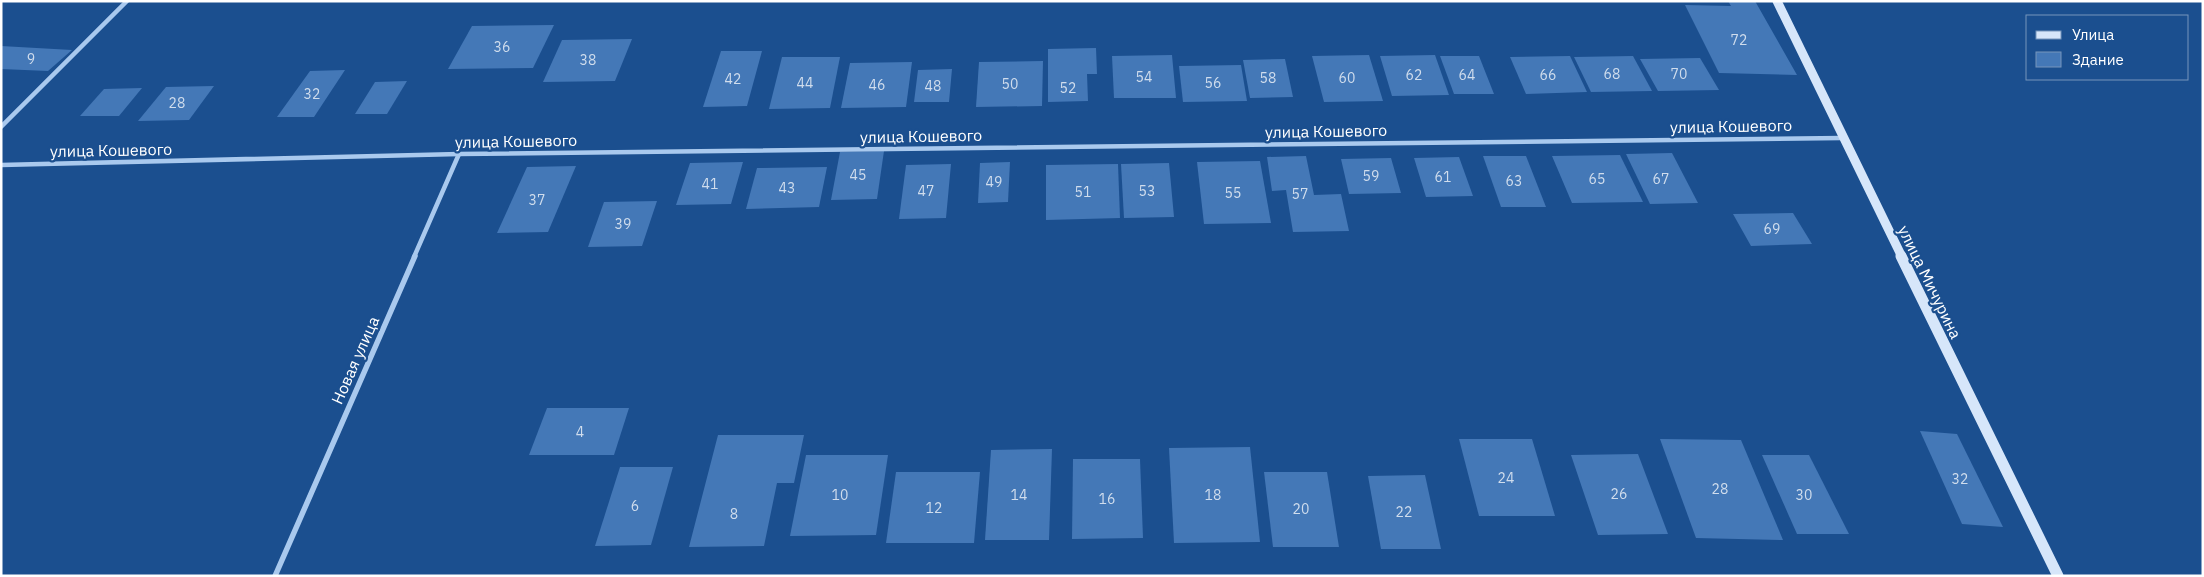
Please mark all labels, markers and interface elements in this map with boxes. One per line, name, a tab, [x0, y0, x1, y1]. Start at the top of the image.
legend	[2026, 15, 2189, 80]
text: Улица	[2072, 25, 2114, 44]
house number: 72	[1731, 31, 1747, 49]
house number: 36	[494, 38, 510, 56]
house number: 9	[27, 50, 35, 68]
text: Здание	[2072, 50, 2124, 69]
house number: 38	[580, 51, 596, 69]
house number: 68	[1604, 65, 1620, 83]
house number: 70	[1671, 65, 1687, 83]
house number: 62	[1406, 66, 1422, 84]
house number: 64	[1459, 66, 1475, 84]
house number: 66	[1540, 66, 1556, 84]
house number: 54	[1136, 68, 1152, 86]
house number: 58	[1260, 69, 1276, 87]
house number: 60	[1339, 69, 1355, 87]
house number: 42	[725, 70, 741, 88]
house number: 44	[797, 74, 813, 92]
house number: 56	[1205, 74, 1221, 92]
house number: 50	[1002, 75, 1018, 93]
house number: 46	[869, 76, 885, 94]
house number: 48	[925, 77, 941, 95]
house number: 52	[1060, 79, 1076, 97]
house number: 32	[304, 85, 320, 103]
house number: 28	[169, 94, 185, 112]
street label: улица Кошевого	[1670, 115, 1792, 137]
street label: улица Кошевого	[1265, 120, 1387, 142]
street label: улица Кошевого	[860, 125, 982, 147]
street label: улица Кошевого	[455, 130, 577, 152]
street label: улица Кошевого	[50, 139, 172, 161]
house number: 45	[850, 166, 866, 184]
house number: 59	[1363, 167, 1379, 185]
house number: 61	[1435, 168, 1451, 186]
house number: 65	[1589, 170, 1605, 188]
house number: 67	[1653, 170, 1669, 188]
house number: 63	[1506, 172, 1522, 190]
house number: 49	[986, 173, 1002, 191]
house number: 41	[702, 175, 718, 193]
house number: 43	[779, 179, 795, 197]
house number: 47	[918, 182, 934, 200]
house number: 53	[1139, 182, 1155, 200]
house number: 51	[1075, 183, 1091, 201]
house number: 55	[1225, 184, 1241, 202]
house number: 57	[1292, 185, 1308, 203]
house number: 37	[529, 191, 545, 209]
house number: 39	[615, 215, 631, 233]
house number: 69	[1764, 220, 1780, 238]
street label: улица Мичурина	[1894, 222, 1966, 342]
street label: Новая улица	[327, 312, 384, 407]
house number: 4	[576, 423, 584, 441]
house number: 24	[1498, 469, 1514, 487]
house number: 32	[1952, 470, 1968, 488]
house number: 28	[1712, 480, 1728, 498]
house number: 26	[1611, 485, 1627, 503]
house number: 10	[832, 486, 848, 504]
house number: 14	[1011, 486, 1027, 504]
house number: 18	[1205, 486, 1221, 504]
house number: 30	[1796, 486, 1812, 504]
house number: 16	[1099, 490, 1115, 508]
house number: 6	[631, 497, 639, 515]
house number: 12	[926, 499, 942, 517]
house number: 20	[1293, 500, 1309, 518]
house number: 22	[1396, 503, 1412, 521]
house number: 8	[730, 505, 738, 523]

